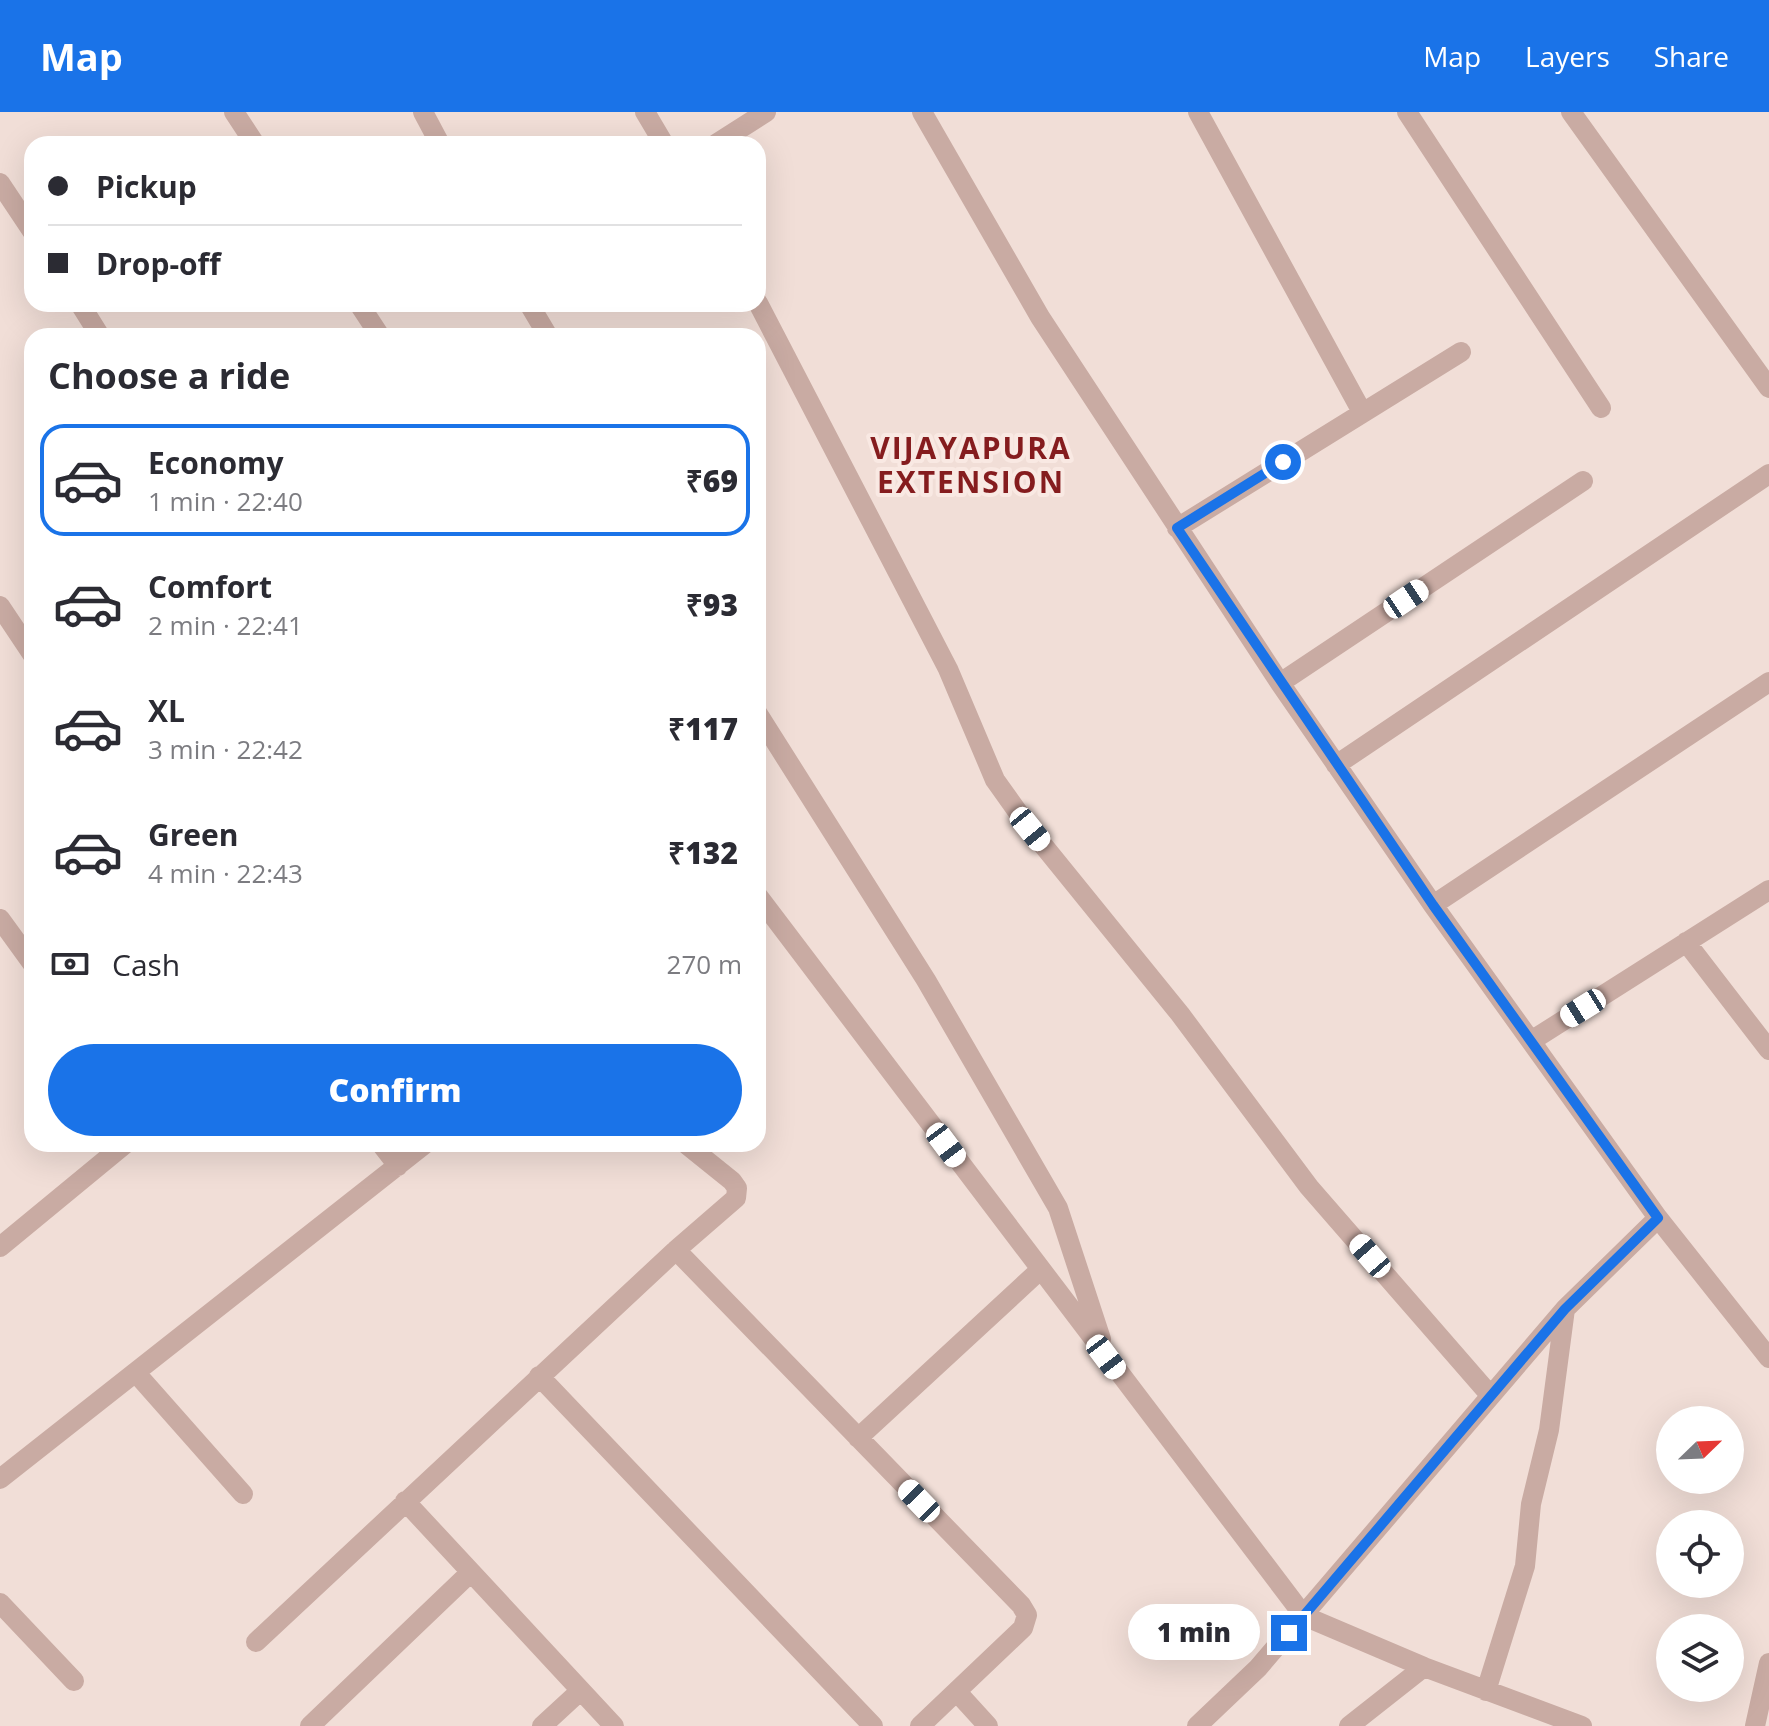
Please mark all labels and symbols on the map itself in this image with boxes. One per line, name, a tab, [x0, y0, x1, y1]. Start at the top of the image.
district label: VIJAYAPURA EXTENSION	[870, 427, 1072, 502]
route start	[1265, 444, 1301, 480]
car	[1379, 576, 1433, 622]
car	[1006, 803, 1054, 855]
car	[1556, 985, 1610, 1031]
car	[922, 1119, 970, 1171]
car	[1345, 1230, 1395, 1282]
car	[1082, 1331, 1130, 1383]
north arrow	[1656, 1406, 1744, 1494]
car	[894, 1475, 944, 1527]
callout: 1 min	[1129, 1605, 1261, 1661]
route end	[1271, 1615, 1307, 1651]

